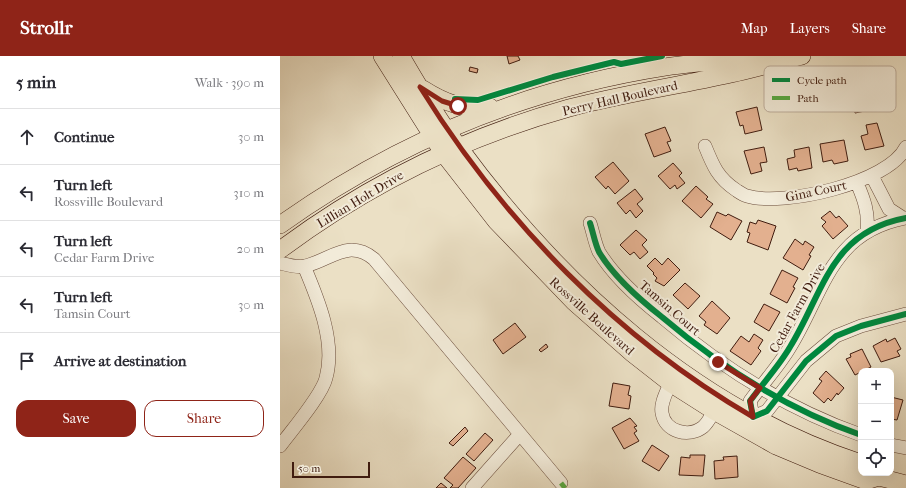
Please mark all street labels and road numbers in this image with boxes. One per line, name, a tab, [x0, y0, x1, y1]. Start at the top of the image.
street label: Perry Hall Boulevard	[561, 77, 680, 119]
street label: Lillian Holt Drive	[314, 167, 406, 231]
street label: Gina Court	[784, 177, 848, 205]
street label: Cedar Farm Drive	[766, 260, 828, 356]
street label: Rossville Boulevard	[546, 274, 638, 359]
street label: Tamsin Court	[636, 277, 704, 339]

